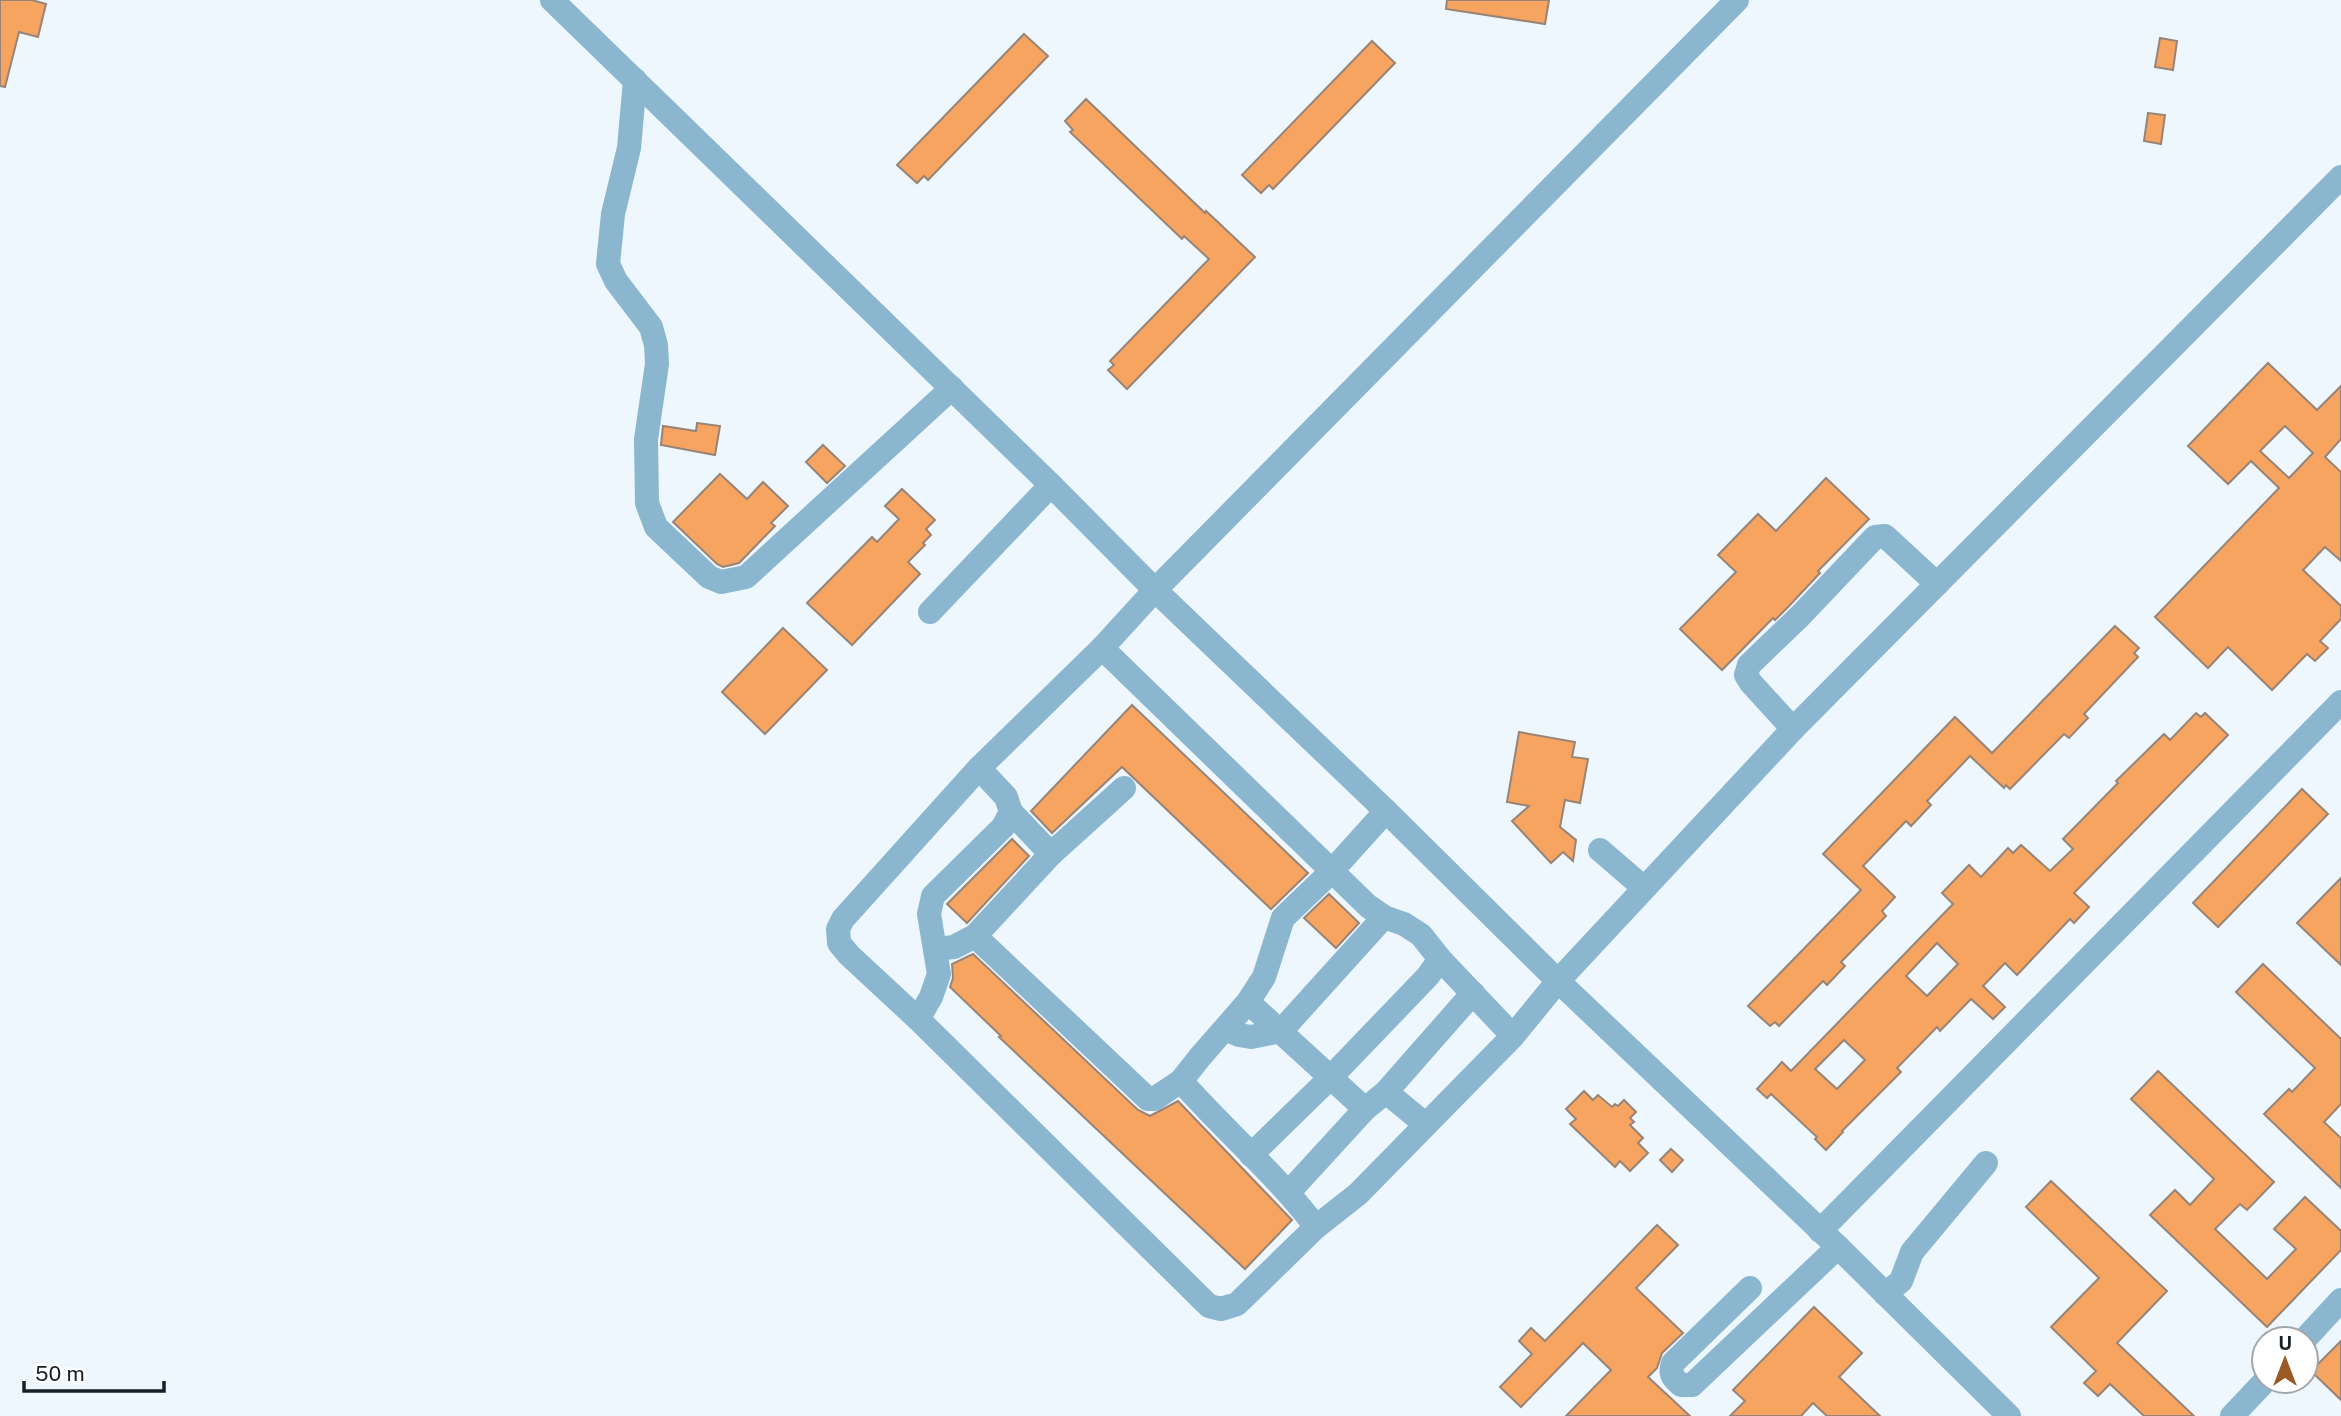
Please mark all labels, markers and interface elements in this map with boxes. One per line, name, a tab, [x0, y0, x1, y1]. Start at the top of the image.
north arrow	[2250, 1325, 2320, 1395]
text: U	[2278, 1332, 2292, 1354]
scale bar	[24, 1350, 164, 1394]
text: 50 m	[35, 1361, 85, 1386]

